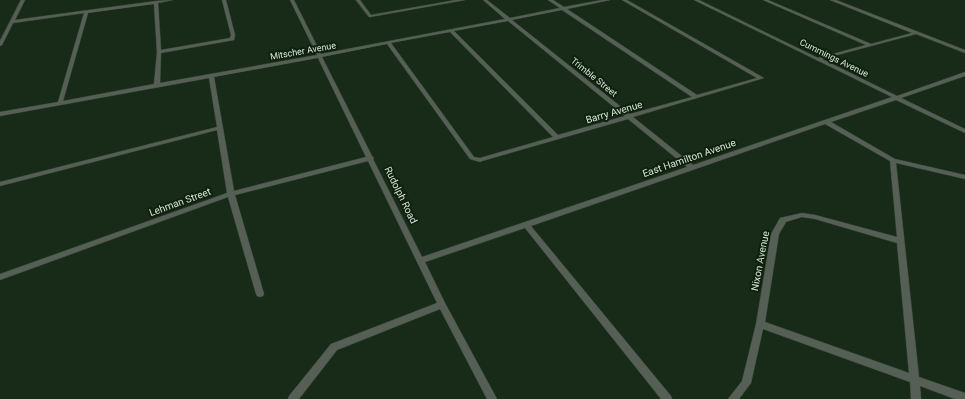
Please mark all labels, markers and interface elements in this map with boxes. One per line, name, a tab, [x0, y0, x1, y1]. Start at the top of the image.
street label: Cummings Avenue	[798, 37, 870, 79]
street label: Mitscher Avenue	[269, 40, 337, 62]
street label: Trimble Street	[569, 55, 619, 99]
street label: Barry Avenue	[584, 99, 644, 125]
street label: East Hamilton Avenue	[641, 137, 737, 179]
street label: Rudolph Road	[382, 165, 420, 225]
street label: Lehman Street	[148, 186, 212, 218]
street label: Nixon Avenue	[749, 230, 771, 292]

